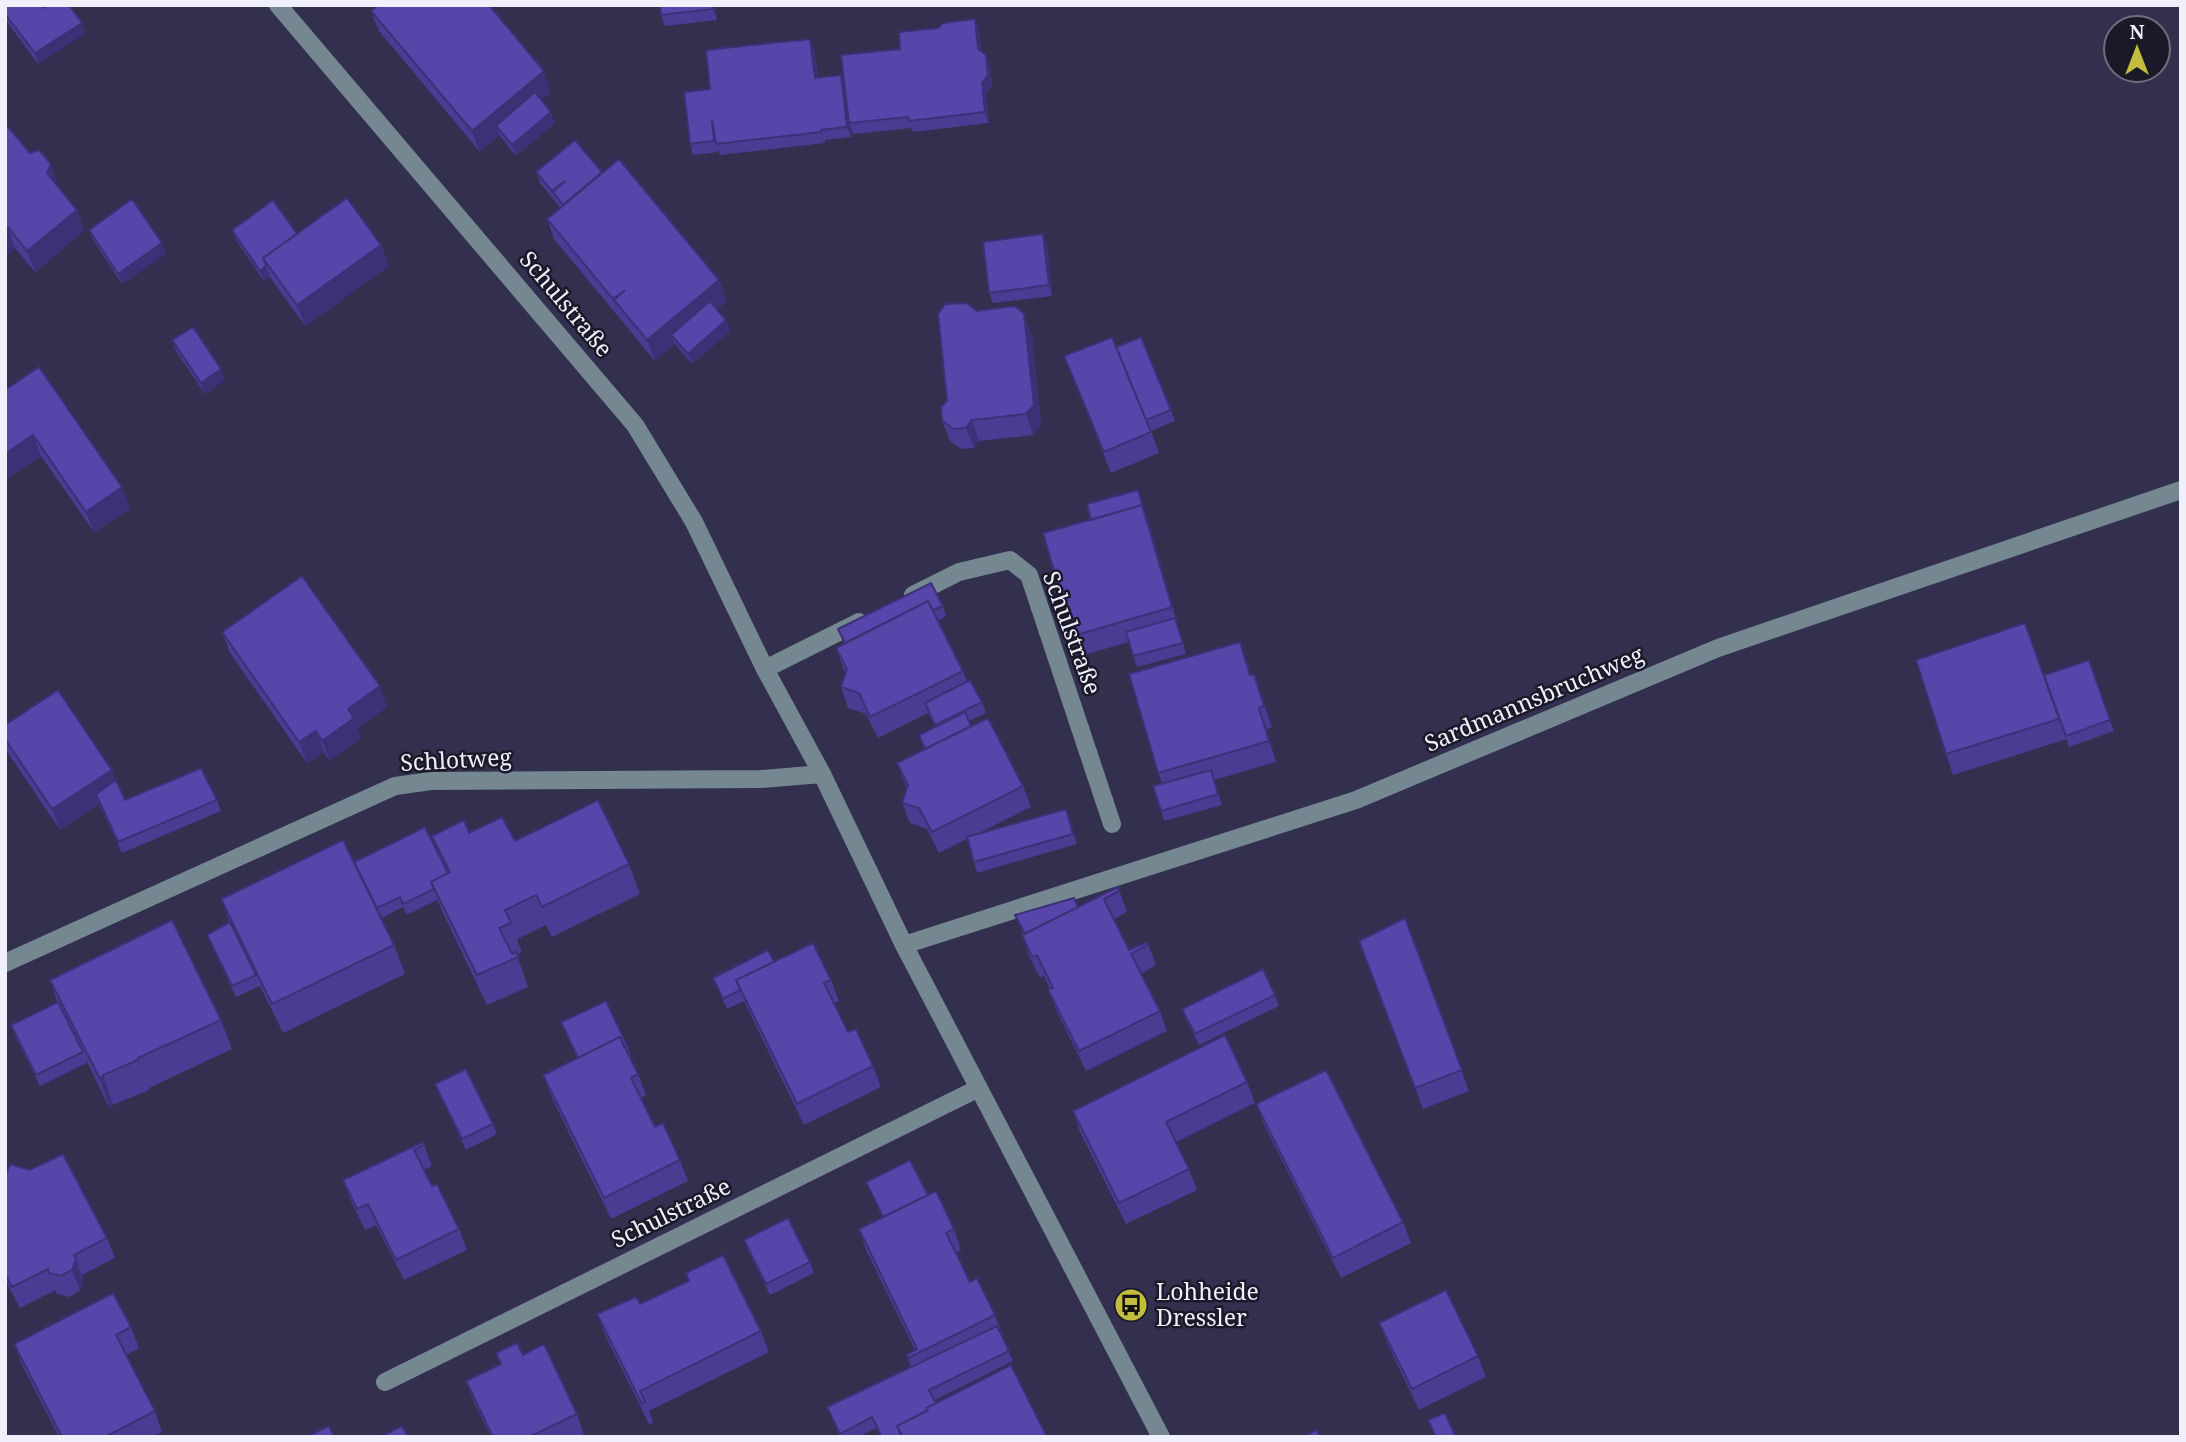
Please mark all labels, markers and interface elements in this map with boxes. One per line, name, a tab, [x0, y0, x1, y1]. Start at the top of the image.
north arrow	[2102, 14, 2172, 84]
text: N	[2130, 19, 2145, 45]
street label: Schulstraße	[513, 244, 621, 363]
street label: Schulstraße	[1036, 567, 1110, 699]
street label: Sardmannsbruchweg	[1419, 637, 1649, 759]
street label: Schlotweg	[399, 740, 513, 778]
street label: Schulstraße	[606, 1169, 736, 1255]
place label: Lohheide Dressler	[1156, 1275, 1259, 1333]
bus stop icon: Lohheide Dressler	[1112, 1286, 1150, 1324]

